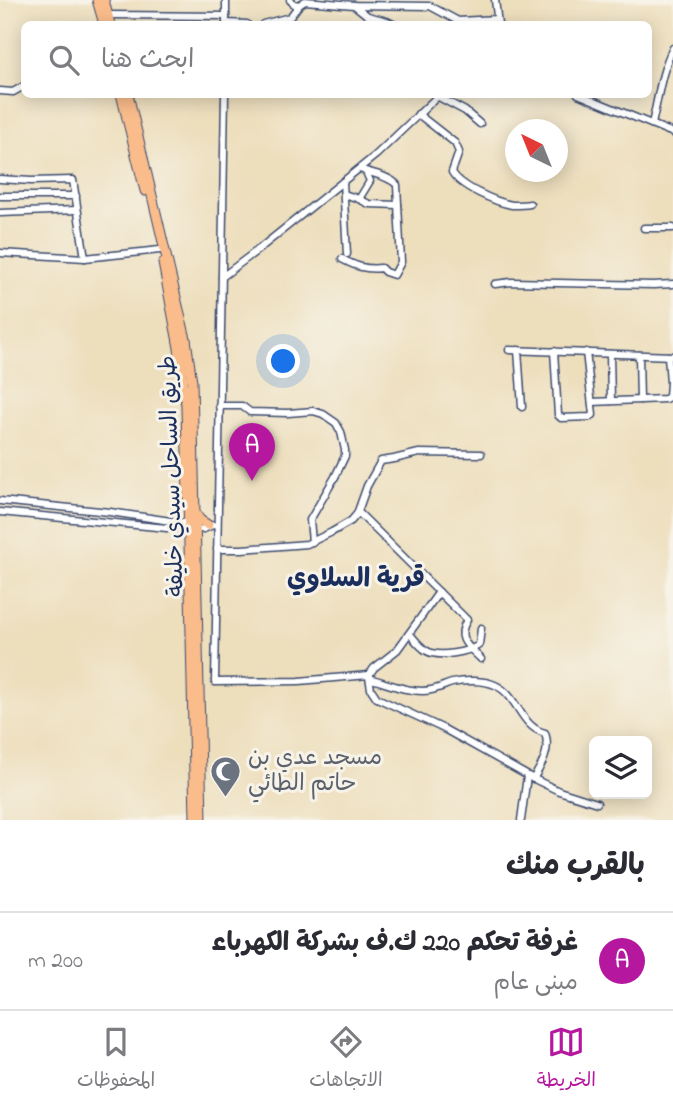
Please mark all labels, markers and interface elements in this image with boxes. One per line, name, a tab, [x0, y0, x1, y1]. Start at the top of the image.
search box	[21, 21, 652, 98]
icon: search	[45, 41, 83, 79]
text: ابحث هنا	[101, 42, 194, 80]
north arrow	[505, 119, 568, 182]
your location	[266, 344, 300, 378]
street label: طريق الساحل سيدي خليفة	[152, 355, 194, 597]
pin: A	[229, 423, 275, 481]
district label: قرية السلاوي	[287, 561, 425, 599]
map controls	[589, 736, 652, 799]
button: layers	[589, 736, 652, 799]
place label: مسجد عدي بن حاتم الطائي	[248, 742, 382, 803]
mosque icon: مسجد عدي بن حاتم الطائي	[208, 754, 242, 798]
text: بالقرب منك	[506, 845, 645, 889]
text: غرفة تحكم 220 ك.ف بشركة الكهرباء	[212, 925, 578, 963]
text: 200 m	[28, 945, 83, 978]
text: A	[615, 945, 629, 978]
text: مبنى عام	[493, 967, 578, 1000]
tab: المحفوظات	[77, 1023, 155, 1096]
tab: الاتجاهات	[309, 1023, 383, 1096]
tab: الخريطة	[537, 1023, 596, 1096]

